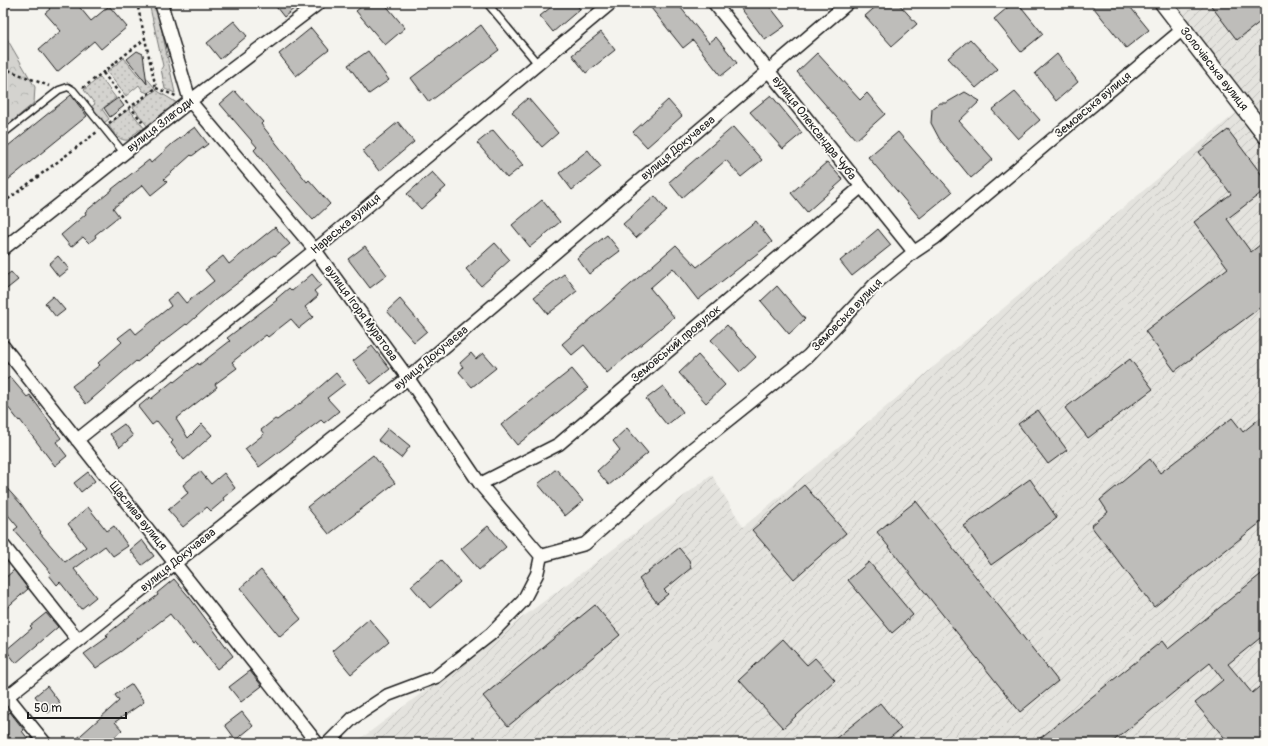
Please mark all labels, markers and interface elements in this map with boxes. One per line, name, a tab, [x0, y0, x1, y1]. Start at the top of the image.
street label: Золочівська вулиця	[1177, 24, 1252, 114]
street label: Земовська вулиця	[1052, 68, 1135, 141]
street label: вулиця Олександра Чуба	[769, 73, 860, 183]
street label: вулиця Злагоди	[124, 94, 197, 156]
street label: вулиця Докучаєва	[638, 112, 719, 184]
street label: Нарвська вулиця	[308, 190, 384, 258]
street label: вулиця Ігоря Муратова	[321, 262, 401, 364]
street label: Земовська вулиця	[809, 275, 886, 354]
street label: Земовський провулок	[628, 302, 724, 386]
street label: вулиця Докучаєва	[391, 322, 472, 394]
street label: Щаслива вулиця	[106, 479, 170, 554]
street label: вулиця Докучаєва	[137, 525, 219, 595]
scale bar	[28, 694, 126, 720]
text: 50 m	[34, 701, 62, 716]

